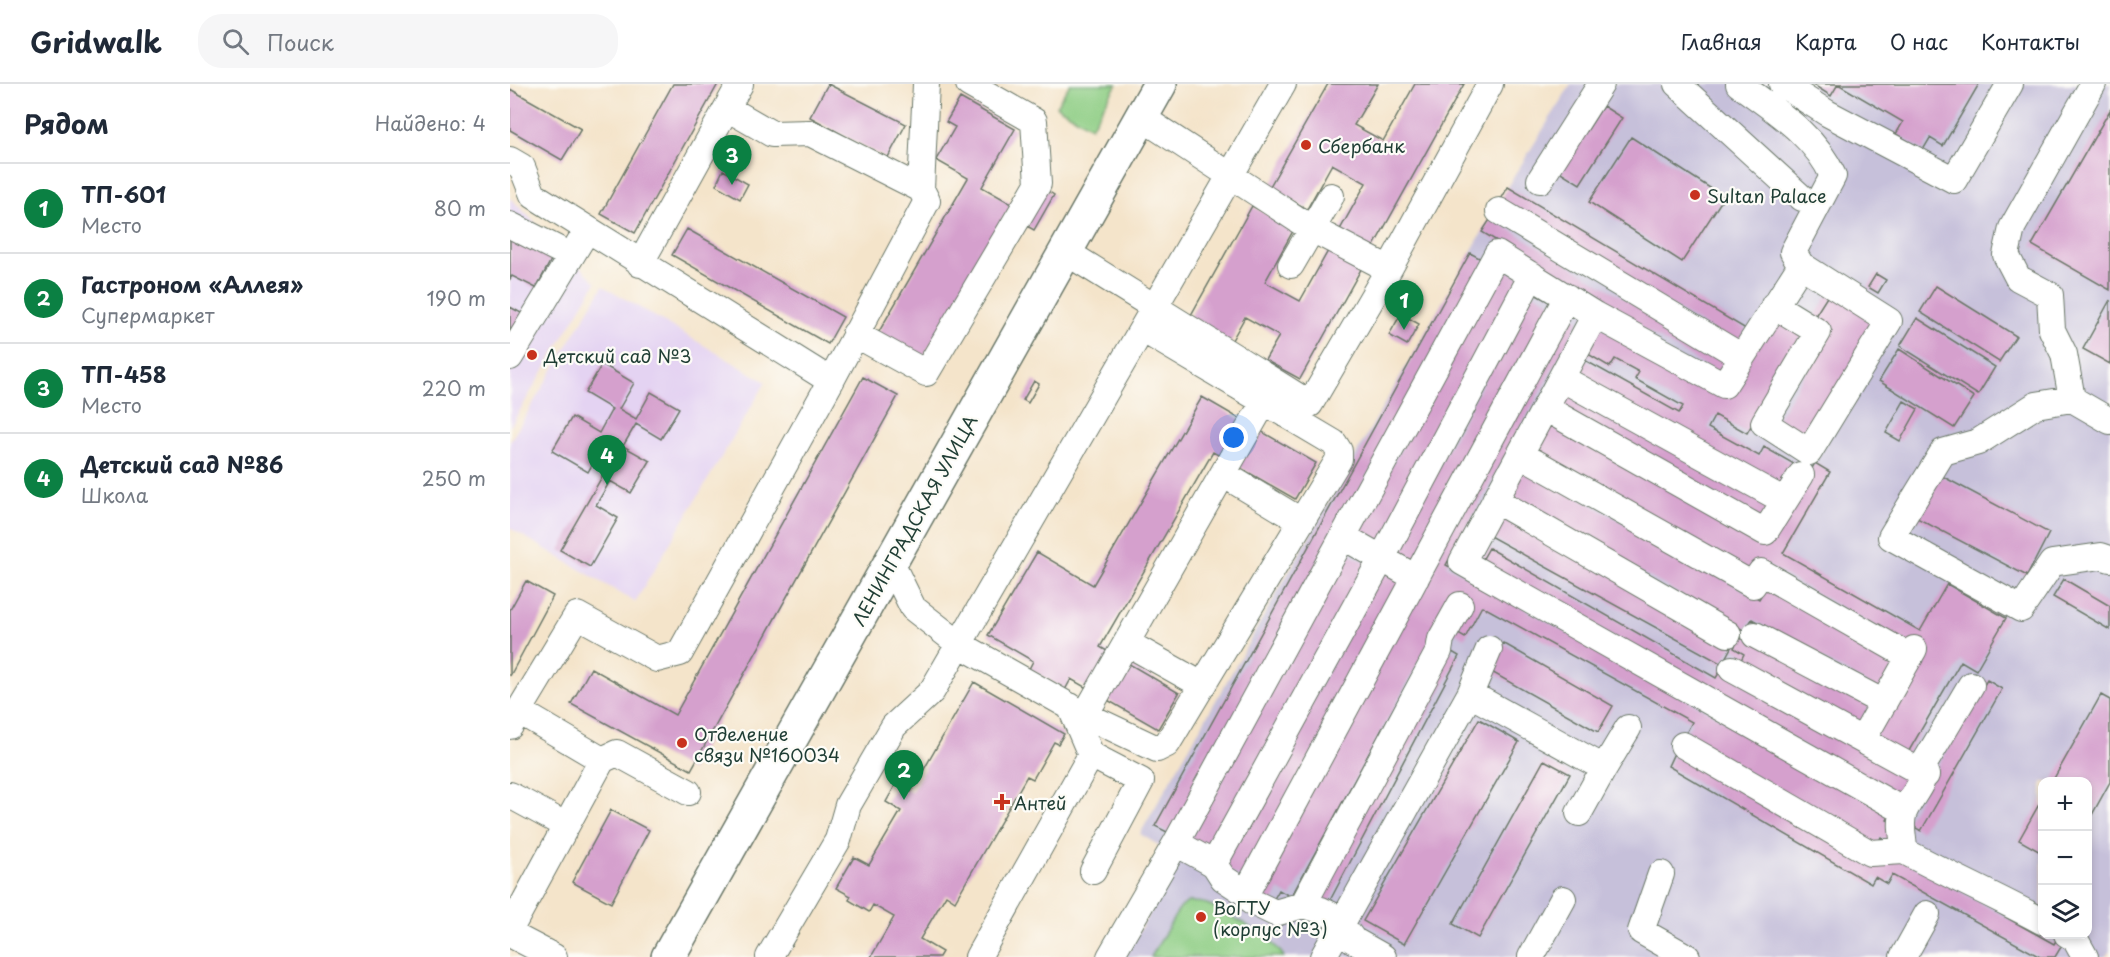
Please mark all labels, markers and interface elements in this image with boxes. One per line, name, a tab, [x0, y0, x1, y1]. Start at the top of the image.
search box	[198, 14, 618, 68]
text: Gridwalk	[30, 20, 162, 63]
icon: search	[219, 25, 252, 58]
text: Поиск	[267, 25, 334, 58]
text: Главная	[1681, 25, 1762, 57]
text: Карта	[1795, 25, 1857, 57]
text: О нас	[1890, 25, 1948, 57]
text: Контакты	[1981, 25, 2080, 57]
text: Рядом	[24, 104, 109, 143]
text: Найдено: 4	[375, 108, 486, 138]
place label: Сбербанк	[1318, 132, 1405, 159]
pin: 3	[712, 135, 752, 185]
marker: Сбербанк	[1299, 138, 1313, 152]
text: ТП-601	[81, 177, 166, 210]
place label: Sultan Palace	[1707, 182, 1827, 209]
marker: Sultan Palace	[1688, 188, 1702, 202]
text: 1	[39, 193, 48, 223]
text: 80 m	[434, 193, 486, 223]
text: Место	[81, 210, 142, 240]
text: Гастроном «Аллея»	[81, 267, 303, 300]
pin: 1	[1384, 280, 1424, 330]
text: 2	[36, 283, 51, 313]
text: 190 m	[427, 283, 486, 313]
text: Супермаркет	[81, 300, 214, 330]
place label: Детский сад №3	[543, 342, 691, 369]
marker: Детский сад №3	[525, 348, 539, 362]
text: ТП-458	[81, 357, 167, 390]
text: 3	[37, 373, 50, 403]
text: 220 m	[422, 373, 486, 403]
text: Место	[81, 390, 142, 420]
street label: ЛЕНИНГРАДСКАЯ УЛИЦА	[845, 409, 984, 630]
your location	[1219, 423, 1248, 452]
pin: 4	[588, 436, 626, 485]
text: Детский сад №86	[81, 447, 283, 480]
text: 4	[37, 463, 50, 493]
text: 250 m	[422, 463, 486, 493]
text: Школа	[81, 480, 148, 510]
place label: Отделение связи №160034	[694, 720, 840, 768]
marker: Отделение связи №160034	[675, 736, 689, 750]
pin: 2	[884, 750, 924, 800]
map controls	[2038, 777, 2092, 939]
button: +	[2038, 777, 2092, 831]
place label: Антей	[1014, 789, 1067, 816]
marker: Антей	[995, 795, 1009, 809]
button: −	[2038, 831, 2092, 885]
button: layers	[2038, 885, 2092, 939]
place label: ВоГТУ (корпус №3)	[1213, 894, 1328, 942]
marker: ВоГТУ (корпус №3)	[1194, 910, 1208, 924]

